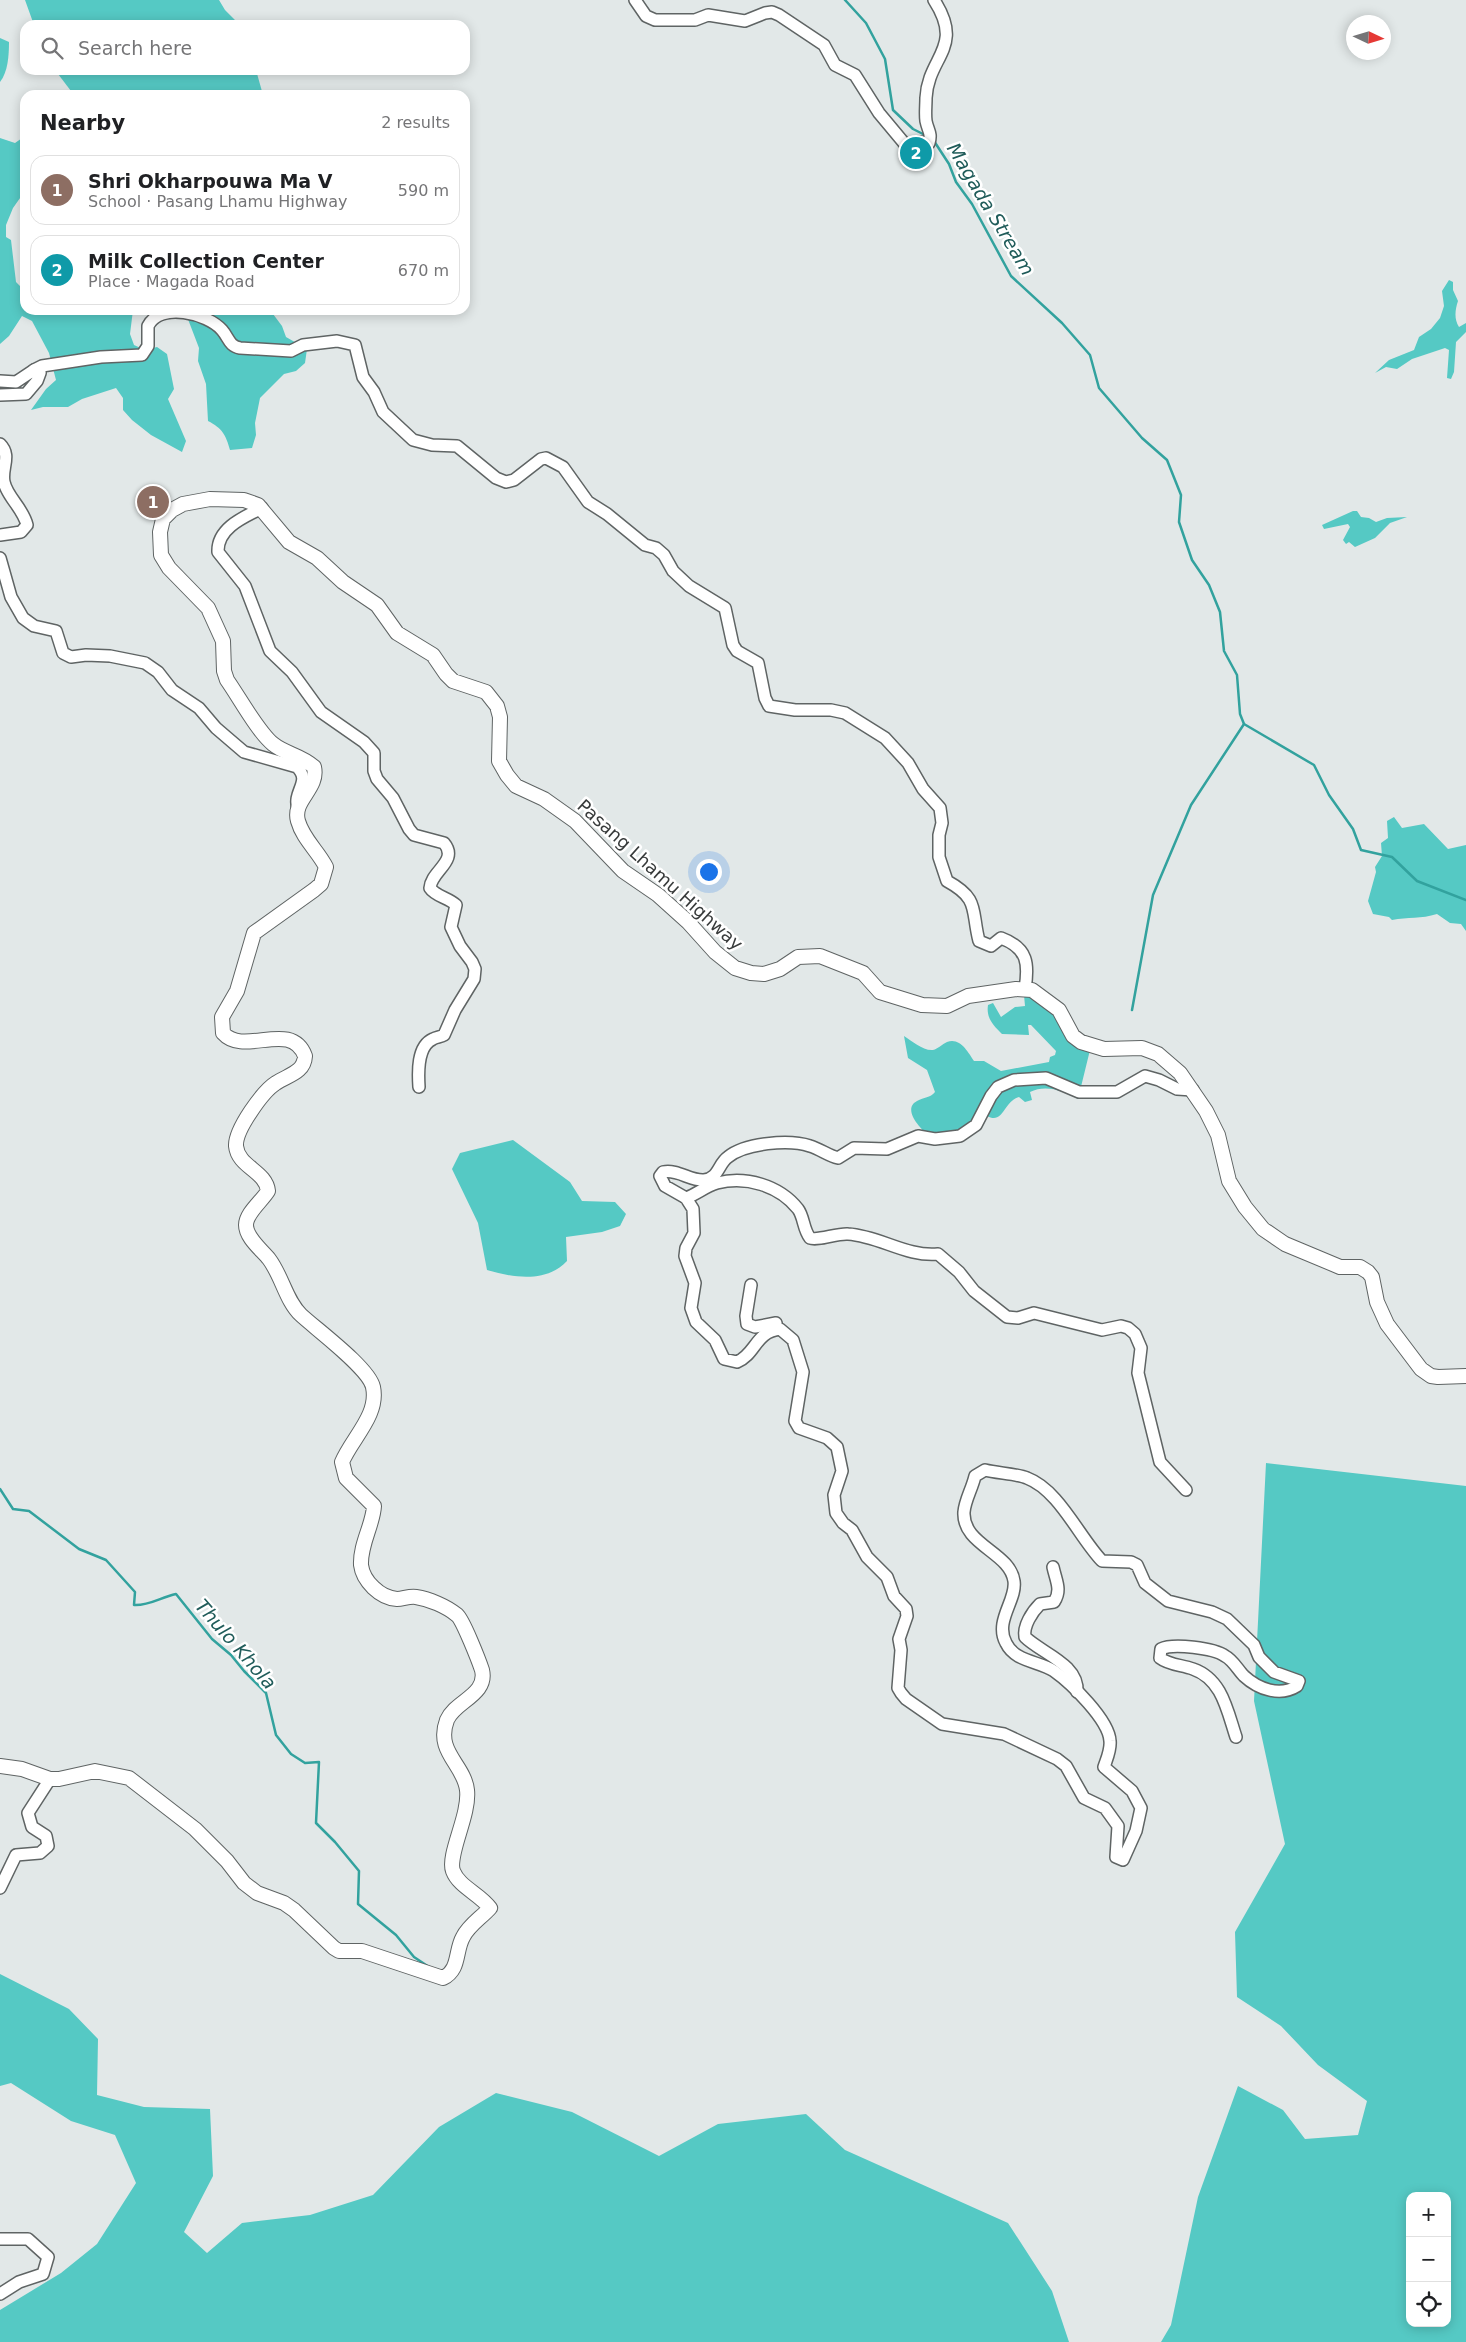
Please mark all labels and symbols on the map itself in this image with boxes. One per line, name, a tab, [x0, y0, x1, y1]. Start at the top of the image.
north arrow	[1346, 15, 1391, 60]
pin: 2	[900, 134, 932, 172]
water label: Magada Stream	[943, 139, 1039, 279]
pin: 1	[137, 483, 169, 521]
street label: Pasang Lhamu Highway	[573, 795, 747, 955]
your location	[696, 859, 722, 885]
water label: Thulo Khola	[191, 1595, 281, 1693]

